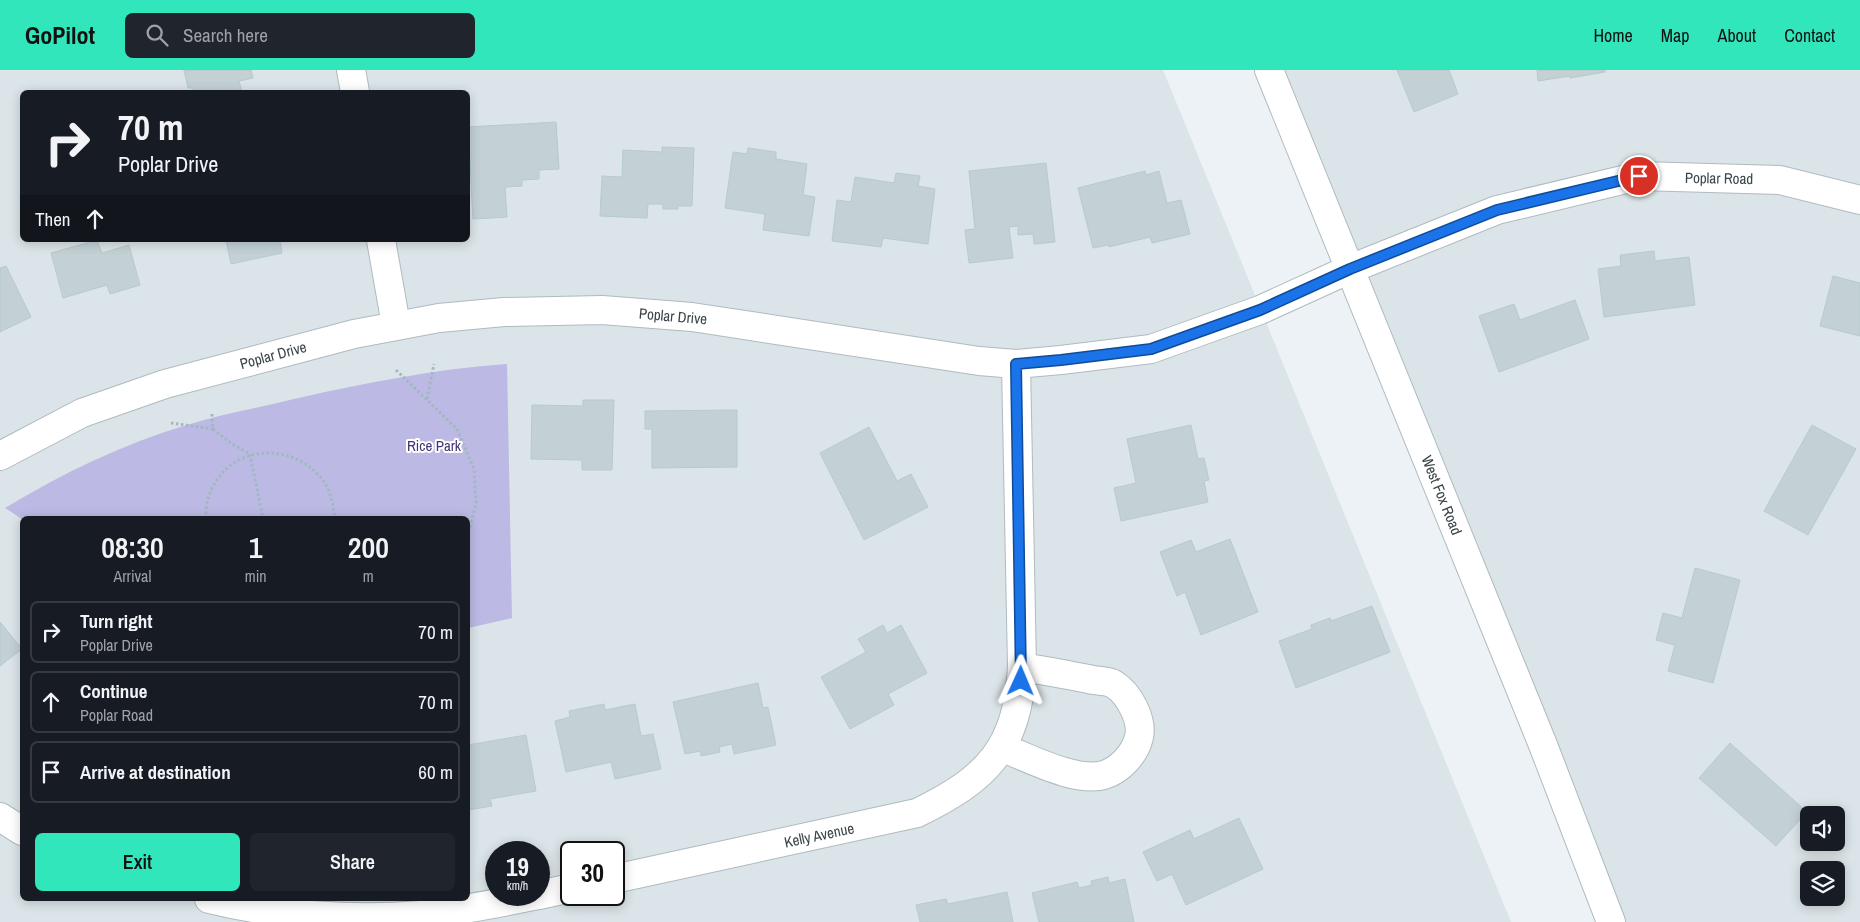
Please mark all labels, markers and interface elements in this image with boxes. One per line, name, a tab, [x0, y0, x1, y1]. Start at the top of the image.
search box	[125, 13, 475, 58]
text: GoPilot	[25, 19, 95, 51]
icon: search	[143, 21, 171, 49]
text: Search here	[183, 22, 268, 48]
text: Home	[1593, 23, 1633, 48]
text: Map	[1661, 23, 1690, 48]
text: About	[1718, 23, 1756, 48]
text: Contact	[1784, 23, 1835, 48]
text: 70 m	[118, 104, 183, 151]
icon: right	[35, 110, 100, 175]
text: Poplar Drive	[118, 149, 218, 179]
pin	[1618, 155, 1660, 197]
icon: arrive	[1625, 162, 1653, 190]
street label: Poplar Road	[1685, 167, 1753, 189]
icon: ahead	[81, 205, 109, 233]
text: Then	[35, 206, 71, 232]
street label: Poplar Drive	[638, 303, 708, 329]
street label: Poplar Drive	[237, 336, 309, 374]
park label: Rice Park	[407, 435, 462, 456]
street label: West Fox Road	[1417, 452, 1467, 538]
text: 08:30	[101, 527, 164, 567]
text: 1	[249, 527, 263, 567]
text: 200	[348, 527, 389, 567]
text: Arrival	[113, 565, 151, 587]
text: min	[245, 565, 267, 587]
text: m	[363, 565, 374, 587]
text: Turn right	[80, 608, 152, 634]
icon: right	[37, 618, 65, 646]
text: 70 m	[418, 619, 453, 645]
text: Poplar Drive	[80, 634, 153, 656]
position arrow	[994, 654, 1046, 706]
text: Continue	[80, 678, 148, 704]
icon: ahead	[37, 688, 65, 716]
text: 70 m	[418, 689, 453, 715]
text: Poplar Road	[80, 704, 153, 726]
icon: arrive	[37, 758, 65, 786]
text: Arrive at destination	[80, 759, 231, 785]
text: 60 m	[418, 759, 453, 785]
map controls	[1800, 806, 1845, 906]
button: sound	[1800, 806, 1845, 851]
street label: Kelly Avenue	[782, 817, 856, 853]
button: Exit	[35, 833, 240, 891]
button: Share	[250, 833, 455, 891]
speed limit sign: 30	[560, 841, 625, 906]
text: 19	[506, 850, 529, 884]
button: layers	[1800, 861, 1845, 906]
text: km/h	[507, 878, 528, 894]

